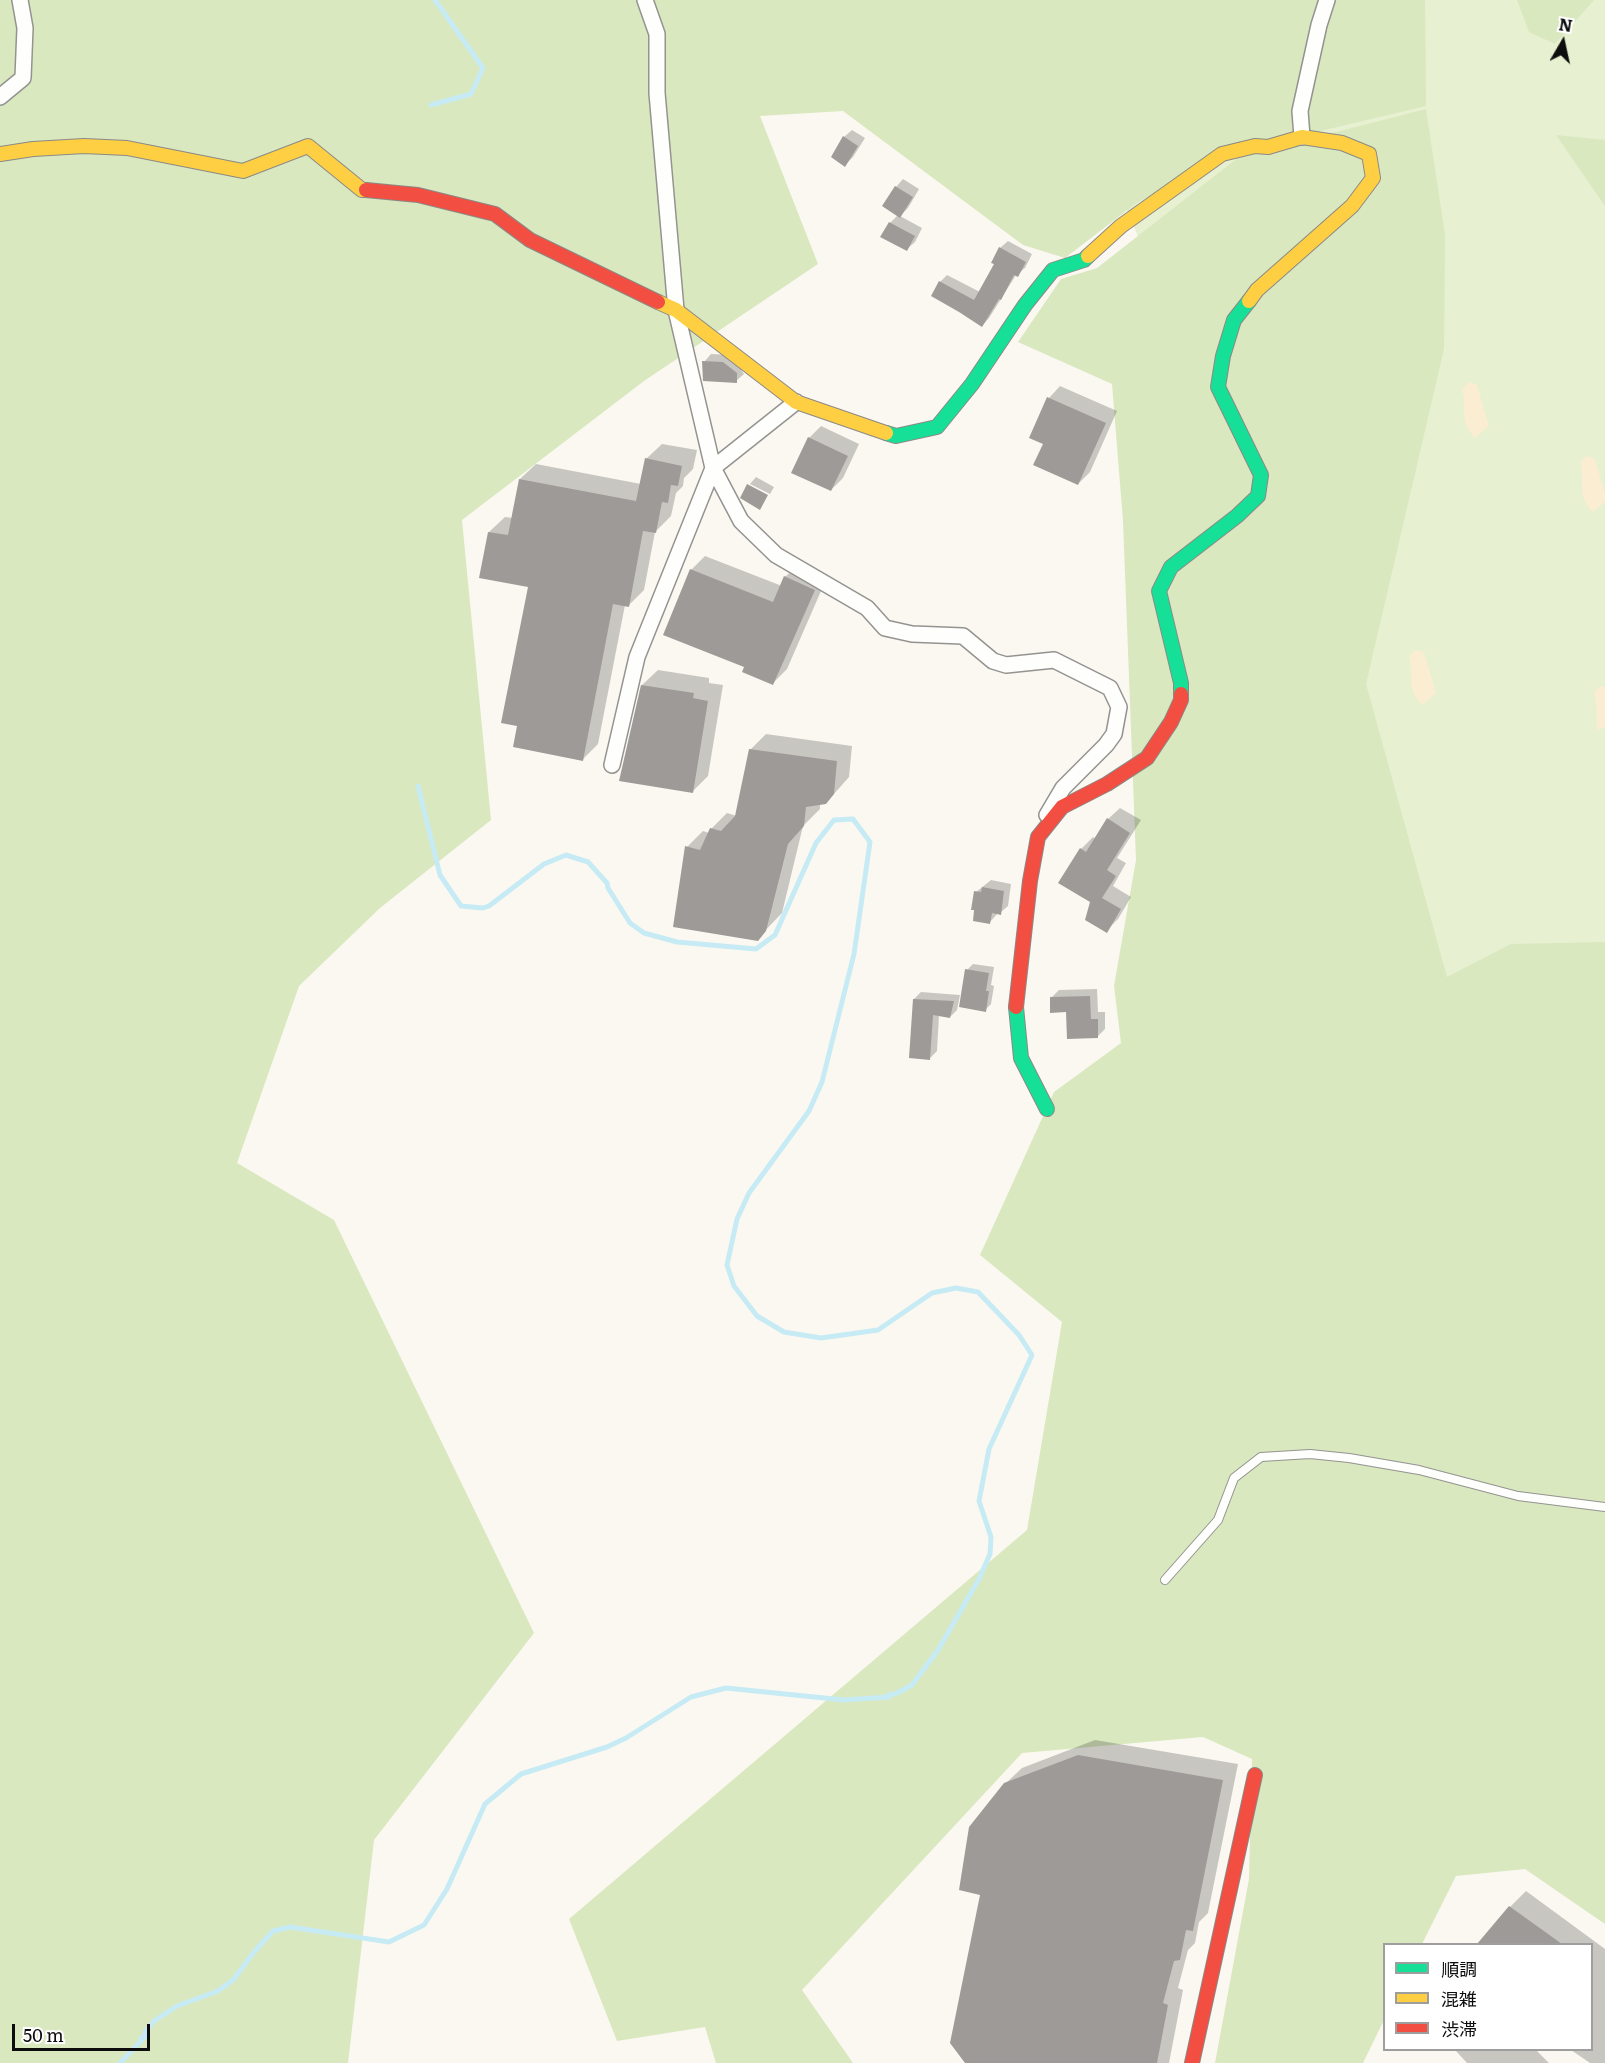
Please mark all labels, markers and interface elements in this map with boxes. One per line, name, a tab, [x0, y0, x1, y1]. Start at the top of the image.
text: N	[1557, 11, 1574, 37]
north arrow	[1533, 12, 1593, 72]
legend	[1383, 1943, 1593, 2051]
text: 順調	[1441, 1955, 1477, 1982]
text: 混雑	[1441, 1985, 1477, 2012]
scale bar	[15, 2012, 153, 2050]
text: 渋滞	[1441, 2015, 1477, 2042]
text: 50 m	[23, 2021, 64, 2048]

